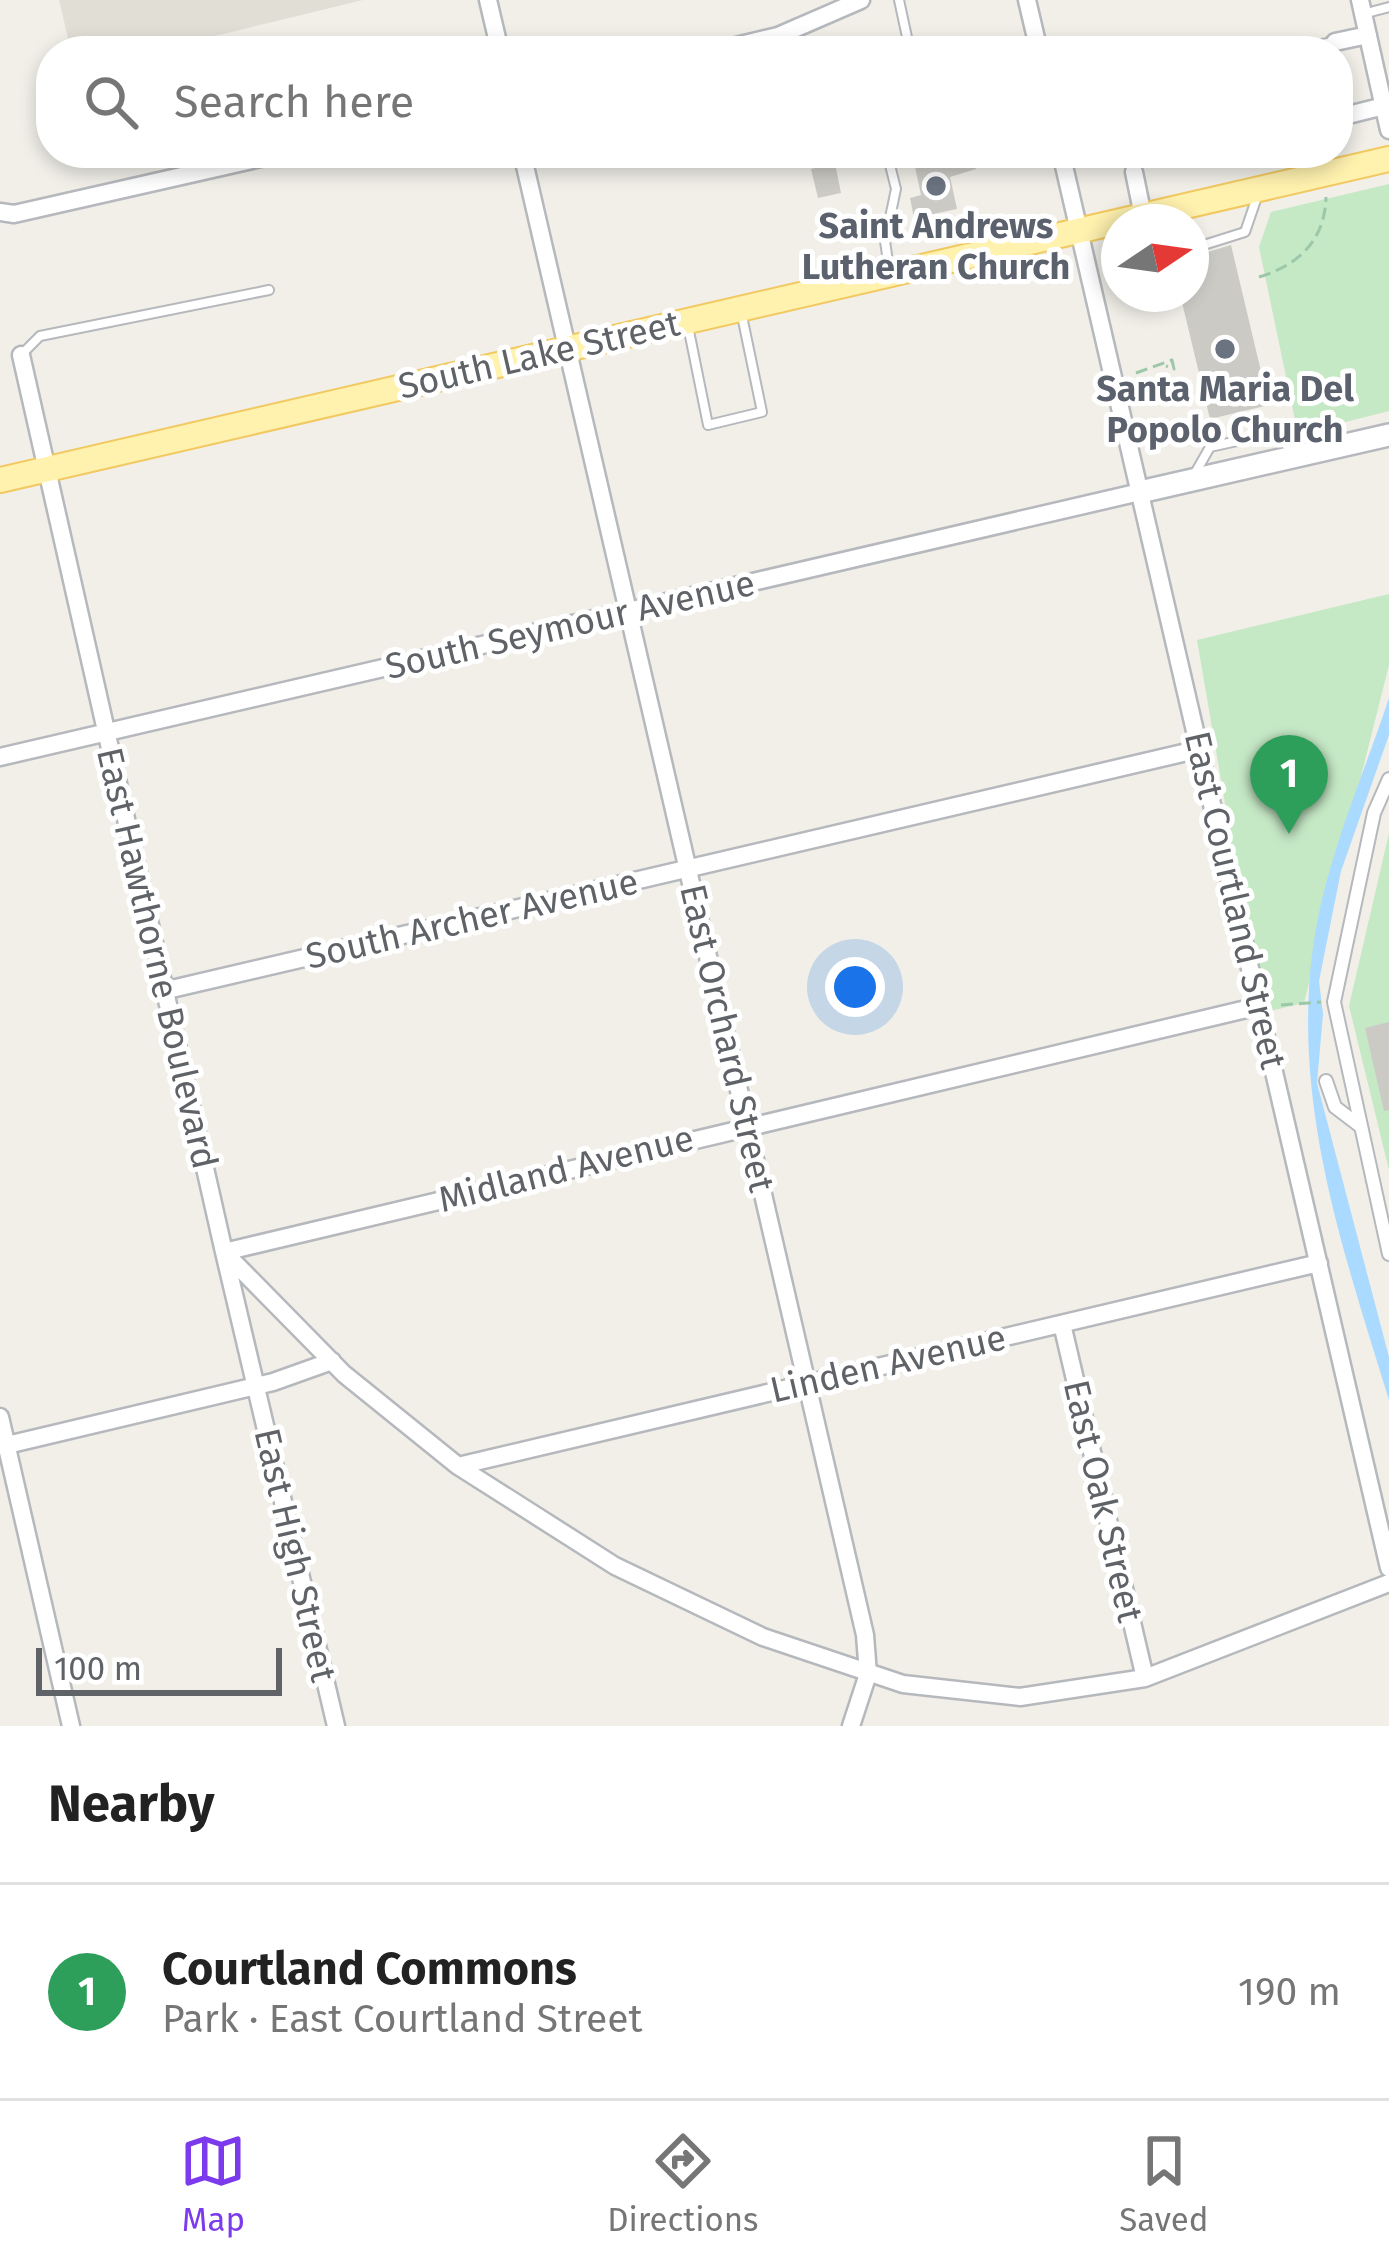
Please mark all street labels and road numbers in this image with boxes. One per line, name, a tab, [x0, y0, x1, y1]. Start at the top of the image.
street label: South Lake Street	[394, 301, 684, 409]
street label: South Seymour Avenue	[381, 561, 759, 689]
street label: East Courtland Street	[1175, 727, 1295, 1073]
street label: East Hawthorne Boulevard	[87, 743, 227, 1173]
street label: South Archer Avenue	[302, 859, 642, 979]
street label: East Orchard Street	[670, 880, 784, 1196]
street label: Midland Avenue	[434, 1116, 698, 1222]
street label: Linden Avenue	[766, 1316, 1010, 1412]
street label: East Oak Street	[1054, 1376, 1152, 1626]
street label: East High Street	[244, 1424, 346, 1686]

